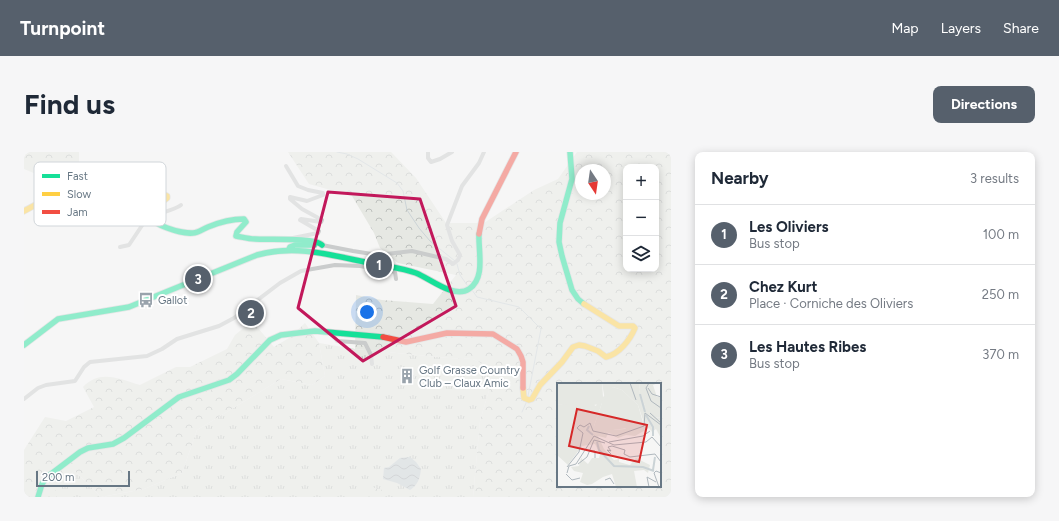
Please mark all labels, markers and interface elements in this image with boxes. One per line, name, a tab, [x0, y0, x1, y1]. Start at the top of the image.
text: Turnpoint	[20, 17, 105, 40]
text: Map	[891, 20, 919, 37]
text: Layers	[941, 20, 981, 37]
text: Share	[1003, 20, 1039, 37]
button: Directions	[933, 86, 1035, 123]
text: Find us	[24, 87, 115, 121]
legend	[34, 162, 166, 226]
north arrow	[575, 164, 611, 200]
map controls	[623, 164, 659, 272]
button: +	[623, 164, 659, 200]
text: Nearby	[711, 168, 769, 188]
text: Fast	[67, 170, 88, 183]
text: 3 results	[970, 171, 1019, 186]
text: Slow	[67, 188, 91, 201]
button: −	[623, 200, 659, 236]
text: Jam	[67, 206, 88, 219]
text: Les Oliviers	[749, 218, 829, 236]
text: 1	[721, 227, 727, 242]
text: 100 m	[983, 227, 1019, 242]
button: layers	[623, 236, 659, 272]
text: Bus stop	[749, 236, 800, 251]
pin: 1	[366, 250, 392, 280]
pin: 3	[185, 264, 211, 294]
text: Chez Kurt	[749, 278, 818, 296]
text: 2	[720, 287, 728, 302]
text: 250 m	[982, 287, 1019, 302]
bus stop icon: Gallot	[137, 291, 155, 309]
place label: Gallot	[158, 294, 187, 307]
text: Place · Corniche des Oliviers	[749, 296, 913, 311]
pin: 2	[238, 298, 264, 328]
your location	[357, 302, 377, 322]
text: Les Hautes Ribes	[749, 338, 866, 356]
text: 3	[720, 347, 728, 362]
text: 370 m	[982, 347, 1019, 362]
text: Bus stop	[749, 356, 800, 371]
place label: Golf Grasse Country Club – Claux Amic	[419, 364, 520, 390]
building icon: Golf Grasse Country Club – Claux Amic	[398, 367, 416, 385]
inset map	[557, 383, 661, 487]
scale bar	[36, 469, 130, 488]
text: 200 m	[42, 471, 74, 484]

